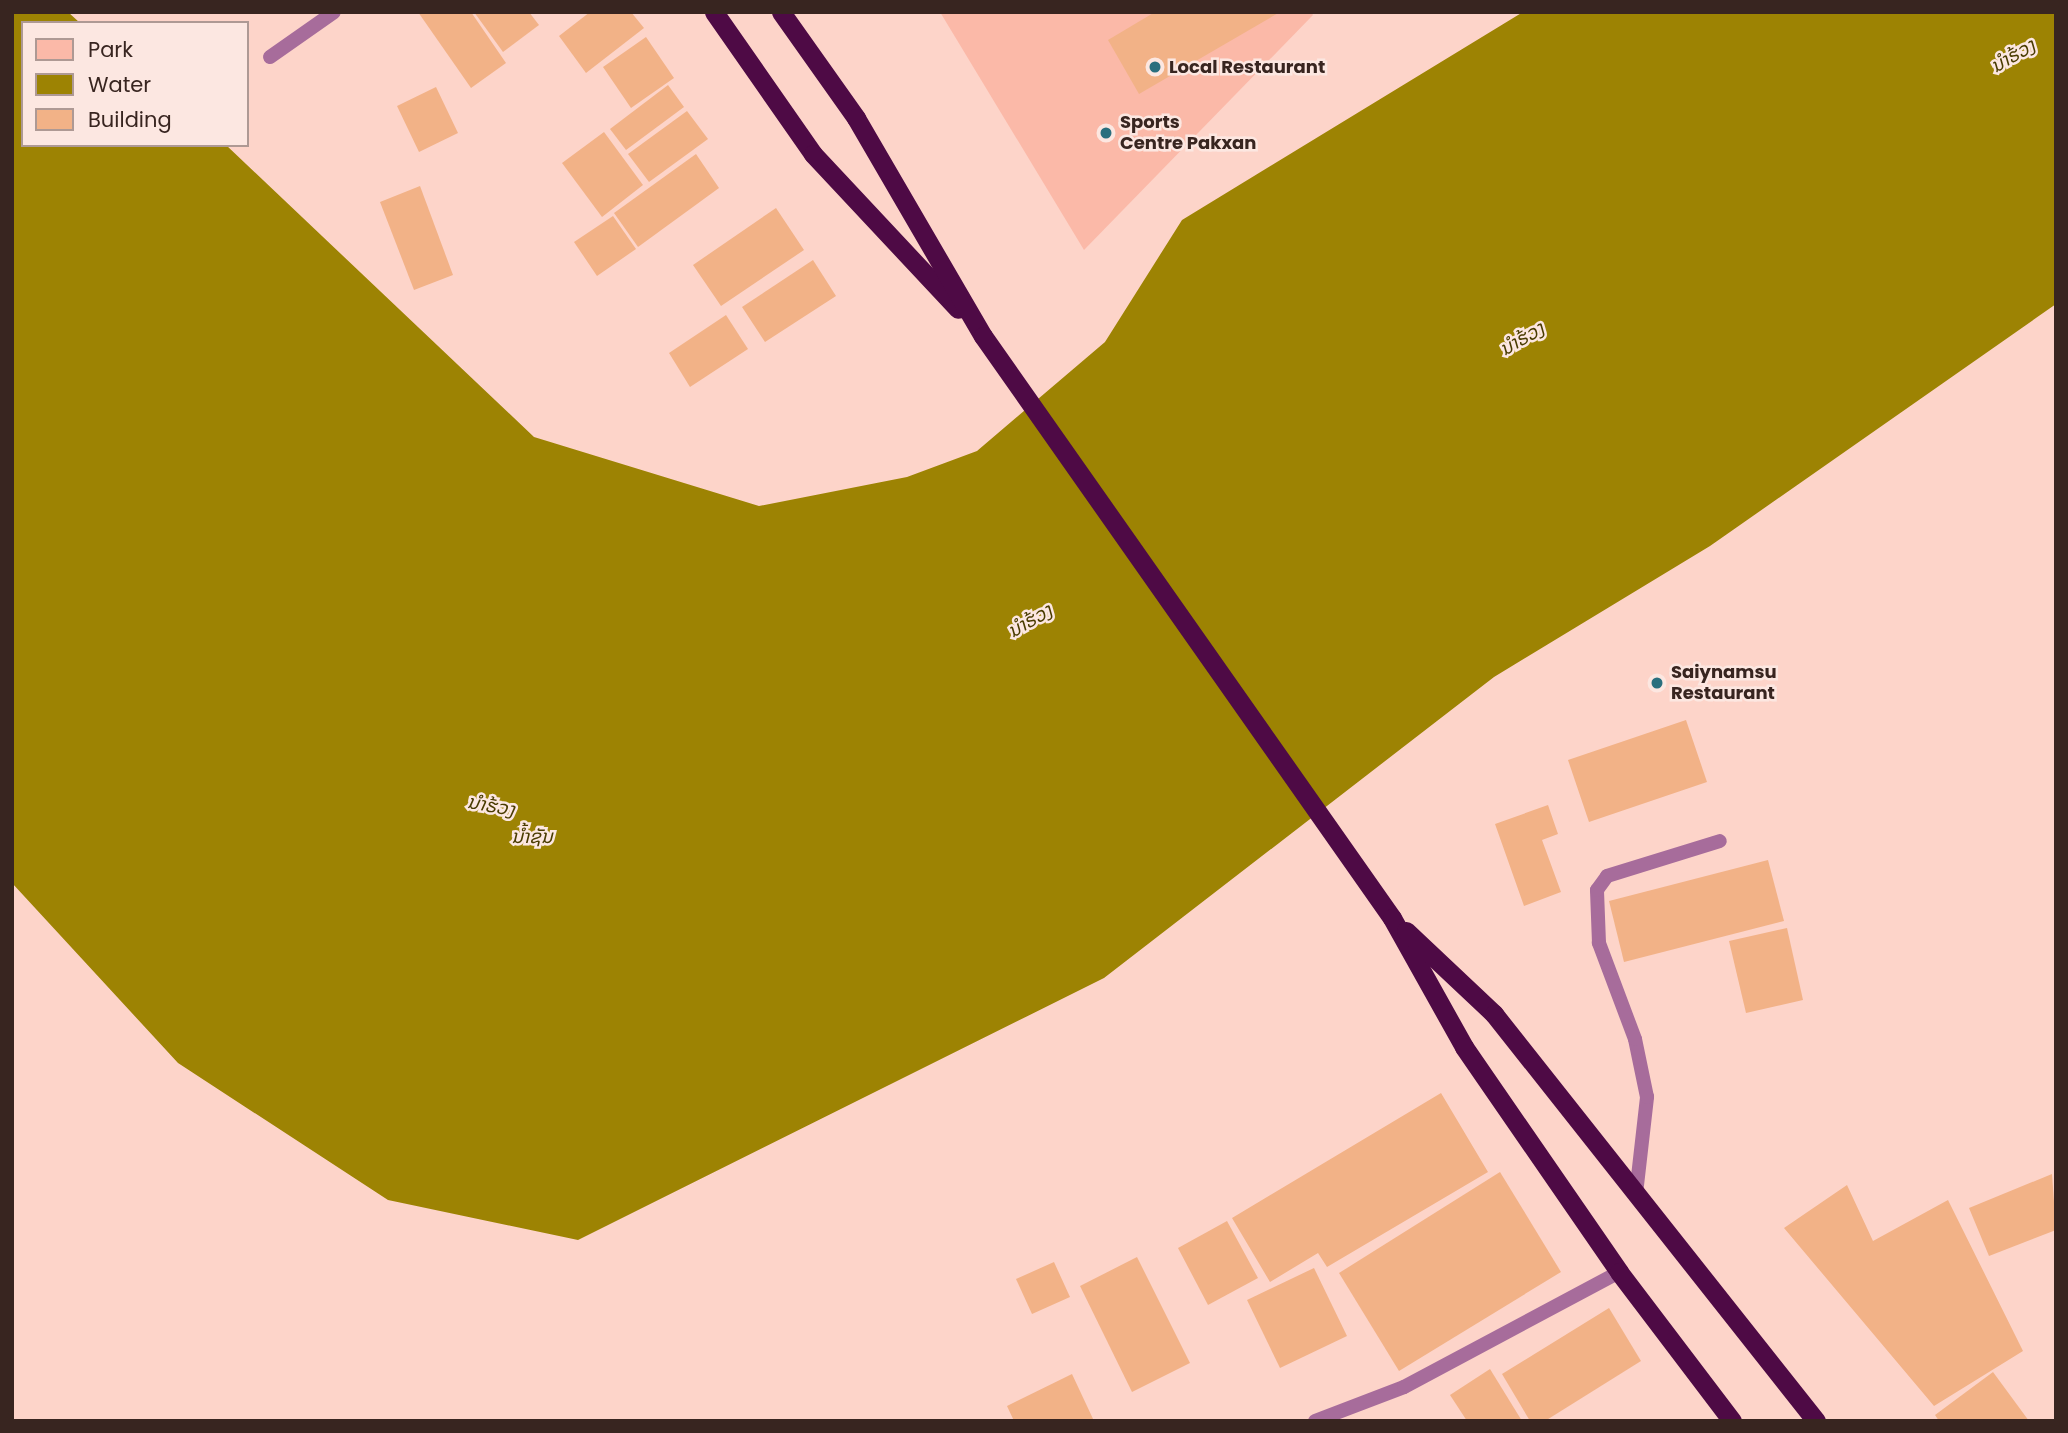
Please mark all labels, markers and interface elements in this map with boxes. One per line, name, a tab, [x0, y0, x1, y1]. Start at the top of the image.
legend	[21, 21, 248, 147]
water label: ນຳ້ຮວງ	[1987, 34, 2039, 78]
text: Park	[88, 35, 133, 64]
place label: Local Restaurant	[1169, 56, 1325, 78]
marker: Local Restaurant	[1147, 59, 1163, 75]
text: Water	[88, 70, 151, 99]
text: Building	[88, 105, 172, 134]
place label: Sports Centre Pakxan	[1120, 112, 1256, 154]
marker: Sports Centre Pakxan	[1098, 125, 1114, 141]
water label: ນຳ້ຮວງ	[1496, 317, 1548, 361]
water label: ນຳ້ຮວງ	[1004, 599, 1056, 643]
place label: Saiynamsu Restaurant	[1671, 662, 1777, 704]
marker: Saiynamsu Restaurant	[1649, 675, 1665, 691]
water label: ນຳ້ຮວງ	[466, 791, 516, 821]
water label: ນ້ຳຊັນ	[511, 826, 553, 848]

